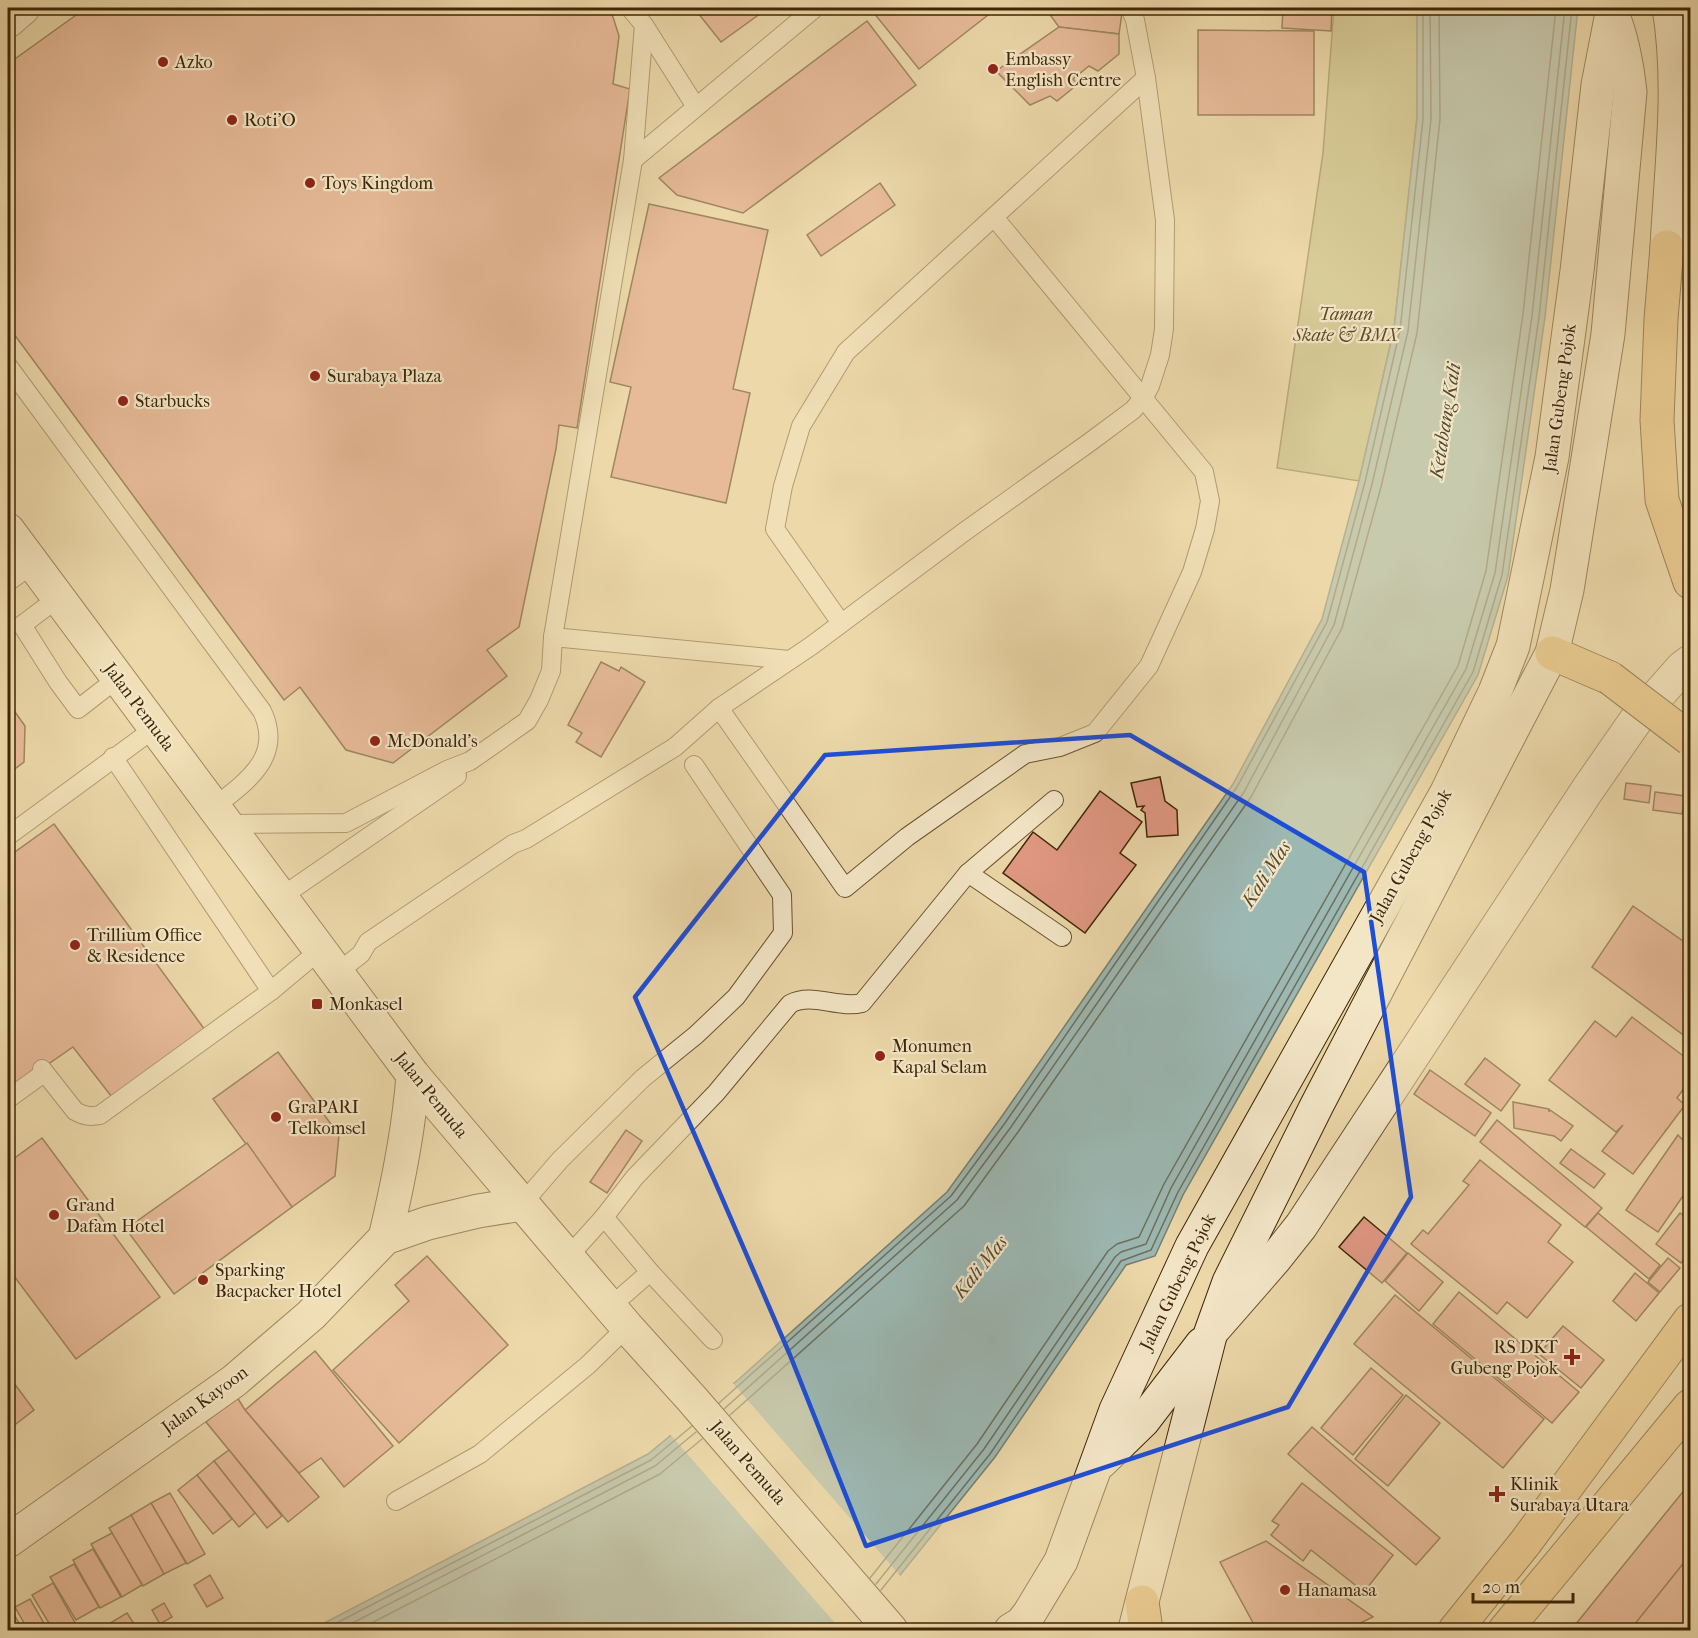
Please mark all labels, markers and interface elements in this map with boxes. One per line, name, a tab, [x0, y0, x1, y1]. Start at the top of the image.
place label: Embassy English Centre	[1005, 49, 1121, 91]
place label: Azko	[174, 52, 213, 73]
marker: Azko	[156, 55, 170, 69]
marker: Embassy English Centre	[986, 62, 1000, 76]
place label: Roti'O	[244, 110, 296, 131]
marker: Roti'O	[225, 113, 239, 127]
place label: Toys Kingdom	[322, 173, 433, 194]
marker: Toys Kingdom	[303, 176, 317, 190]
park label: Taman Skate & BMX	[1292, 304, 1402, 346]
street label: Jalan Gubeng Pojok	[1539, 322, 1581, 476]
water label: Ketabang Kali	[1424, 360, 1466, 483]
place label: Surabaya Plaza	[327, 366, 443, 387]
marker: Surabaya Plaza	[308, 369, 322, 383]
place label: Starbucks	[135, 391, 210, 412]
marker: Starbucks	[116, 394, 130, 408]
street label: Jalan Pemuda	[98, 657, 179, 756]
place label: McDonald's	[387, 731, 478, 752]
marker: McDonald's	[368, 734, 382, 748]
street label: Jalan Gubeng Pojok	[1365, 785, 1457, 928]
water label: Kali Mas	[1235, 836, 1296, 913]
place label: Trillium Office & Residence	[87, 925, 202, 967]
marker: Trillium Office & Residence	[68, 938, 82, 952]
place label: Monkasel	[329, 994, 403, 1015]
marker: Monkasel	[310, 997, 324, 1011]
place label: Monumen Kapal Selam	[892, 1036, 987, 1078]
street label: Jalan Pemuda	[389, 1046, 473, 1143]
marker: Monumen Kapal Selam	[873, 1049, 887, 1063]
place label: GraPARI Telkomsel	[288, 1097, 366, 1139]
marker: GraPARI Telkomsel	[269, 1110, 283, 1124]
place label: Grand Dafam Hotel	[66, 1195, 164, 1237]
marker: Grand Dafam Hotel	[47, 1208, 61, 1222]
street label: Jalan Gubeng Pojok	[1135, 1209, 1221, 1356]
water label: Kali Mas	[946, 1230, 1013, 1305]
place label: Sparking Bacpacker Hotel	[215, 1260, 342, 1302]
marker: Sparking Bacpacker Hotel	[196, 1273, 210, 1287]
place label: RS DKT Gubeng Pojok	[1451, 1337, 1559, 1379]
marker: RS DKT Gubeng Pojok	[1563, 1348, 1581, 1366]
street label: Jalan Kayoon	[156, 1361, 253, 1439]
street label: Jalan Pemuda	[704, 1415, 791, 1510]
place label: Klinik Surabaya Utara	[1510, 1474, 1630, 1516]
marker: Klinik Surabaya Utara	[1488, 1485, 1506, 1503]
scale bar	[1473, 1566, 1574, 1604]
text: 20 m	[1482, 1577, 1520, 1598]
place label: Hanamasa	[1297, 1580, 1377, 1601]
marker: Hanamasa	[1278, 1583, 1292, 1597]

